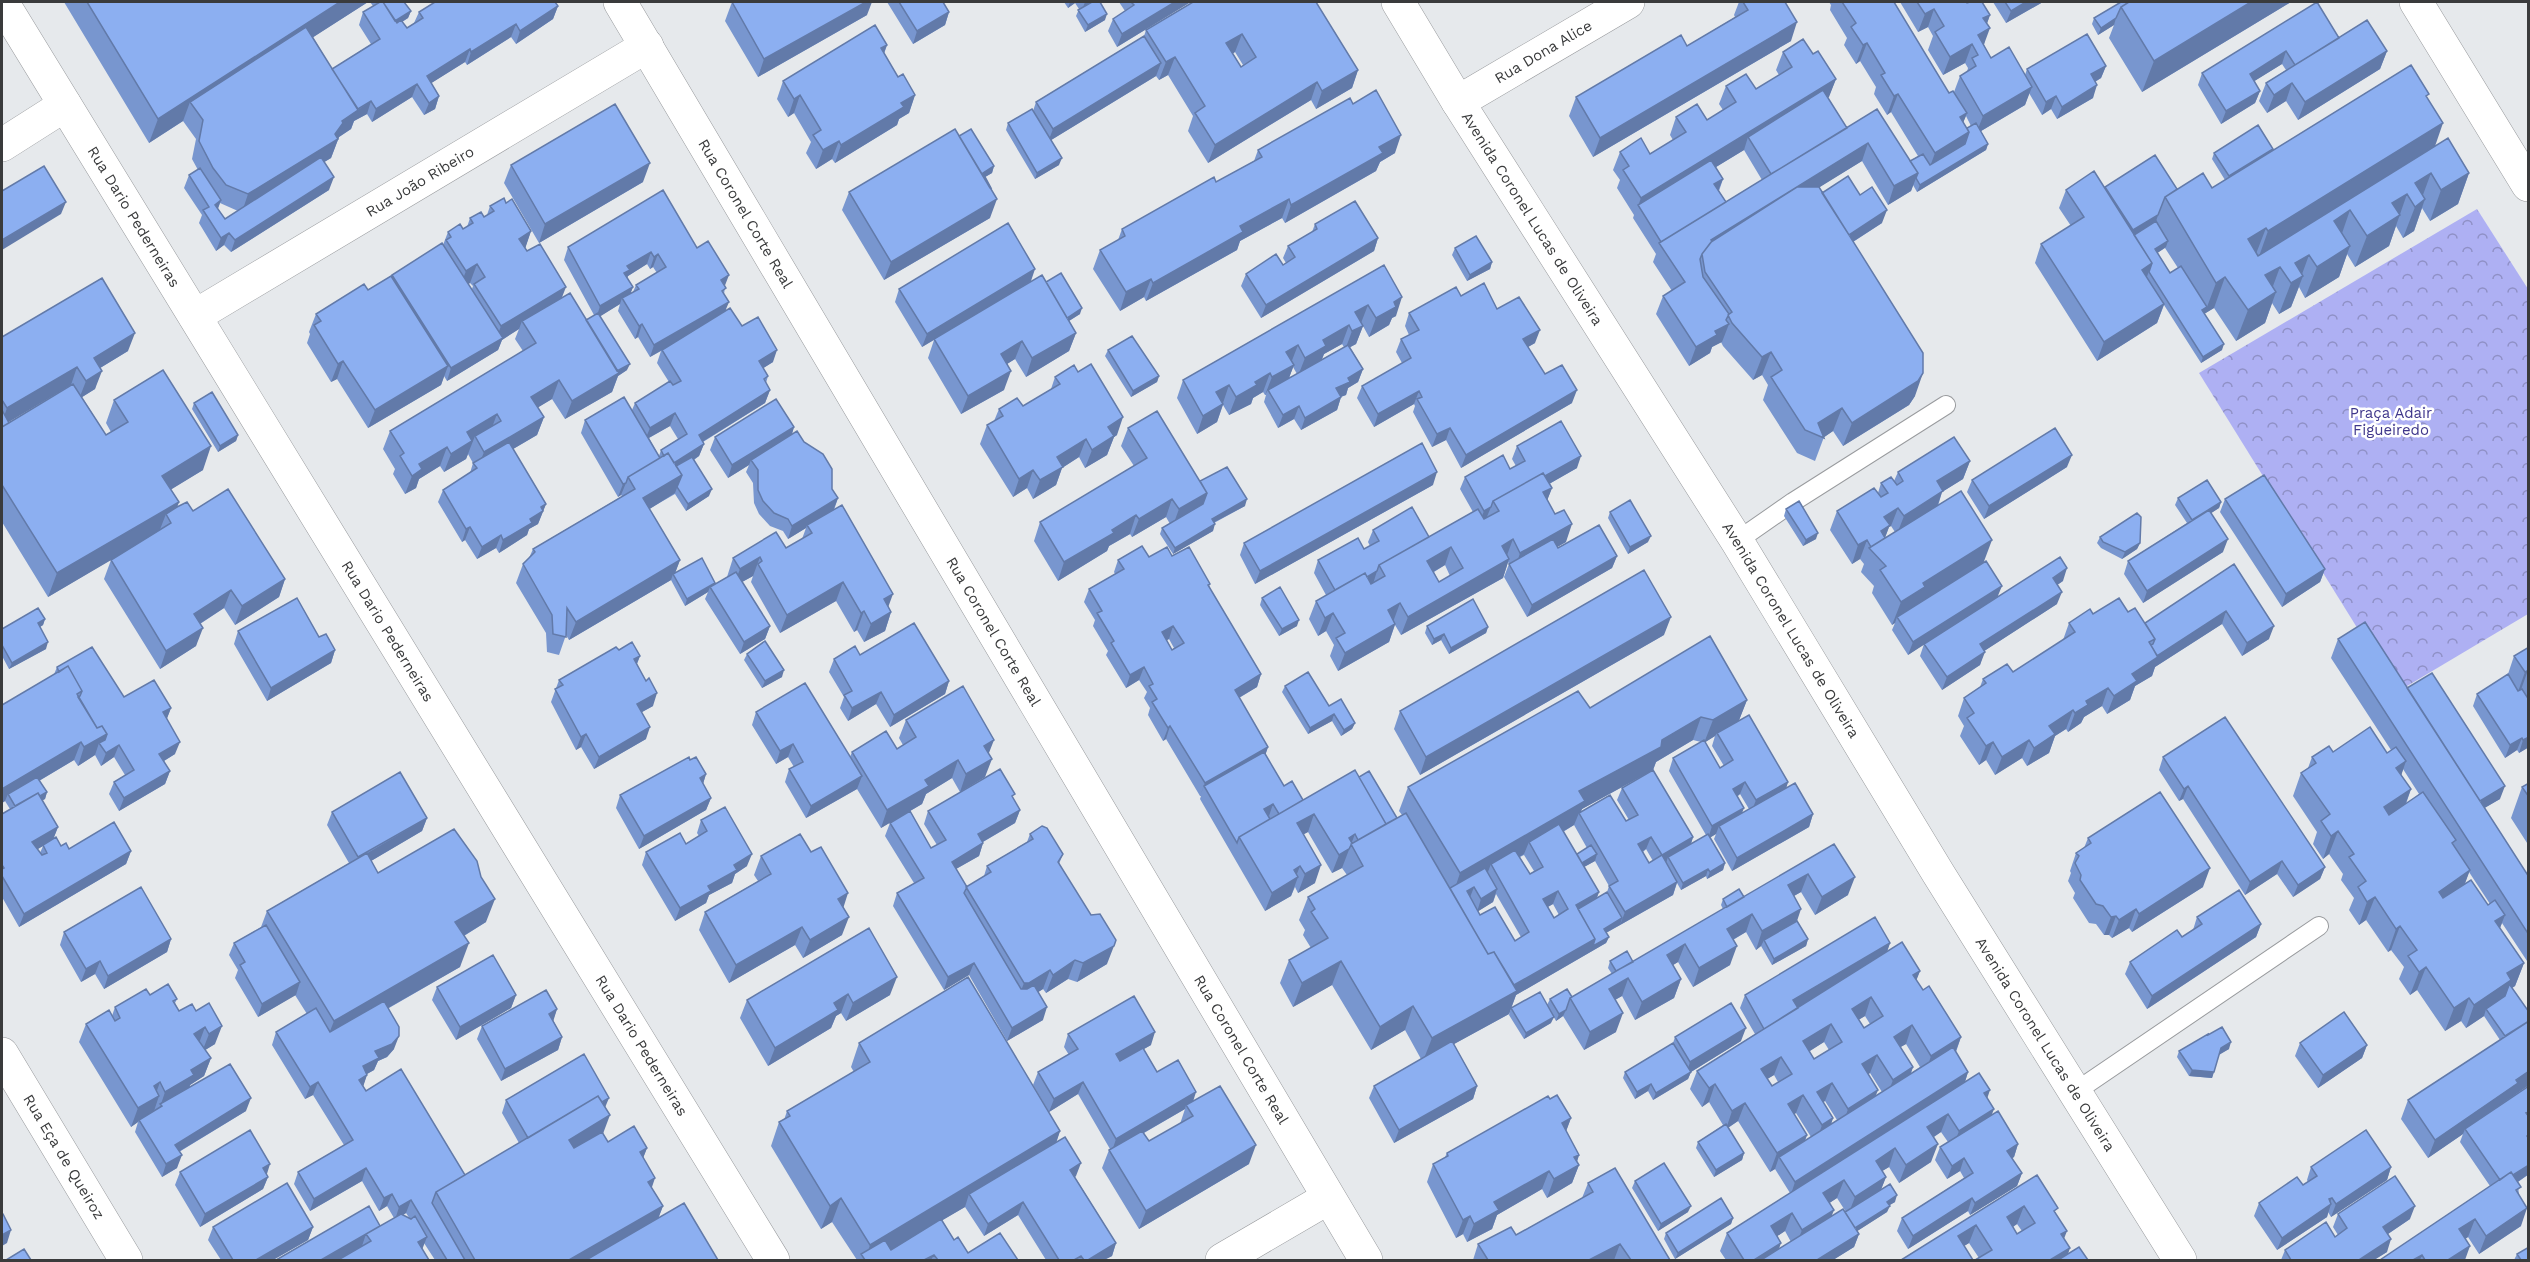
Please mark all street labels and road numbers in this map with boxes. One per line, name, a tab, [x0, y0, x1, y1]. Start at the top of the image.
street label: Rua Dona Alice	[1491, 16, 1595, 87]
street label: Avenida Coronel Lucas de Oliveira	[1458, 109, 1607, 329]
street label: Rua Coronel Corte Real	[694, 136, 797, 292]
street label: Rua João Ribeiro	[363, 142, 477, 221]
street label: Rua Dario Pederneiras	[84, 143, 184, 291]
street label: Avenida Coronel Lucas de Oliveira	[1718, 519, 1863, 742]
street label: Rua Coronel Corte Real	[942, 554, 1045, 710]
street label: Rua Dario Pederneiras	[338, 557, 438, 705]
street label: Avenida Coronel Lucas de Oliveira	[1971, 934, 2119, 1155]
street label: Rua Dario Pederneiras	[592, 972, 692, 1119]
street label: Rua Coronel Corte Real	[1190, 972, 1293, 1128]
street label: Rua Eça de Queiroz	[19, 1091, 108, 1222]

